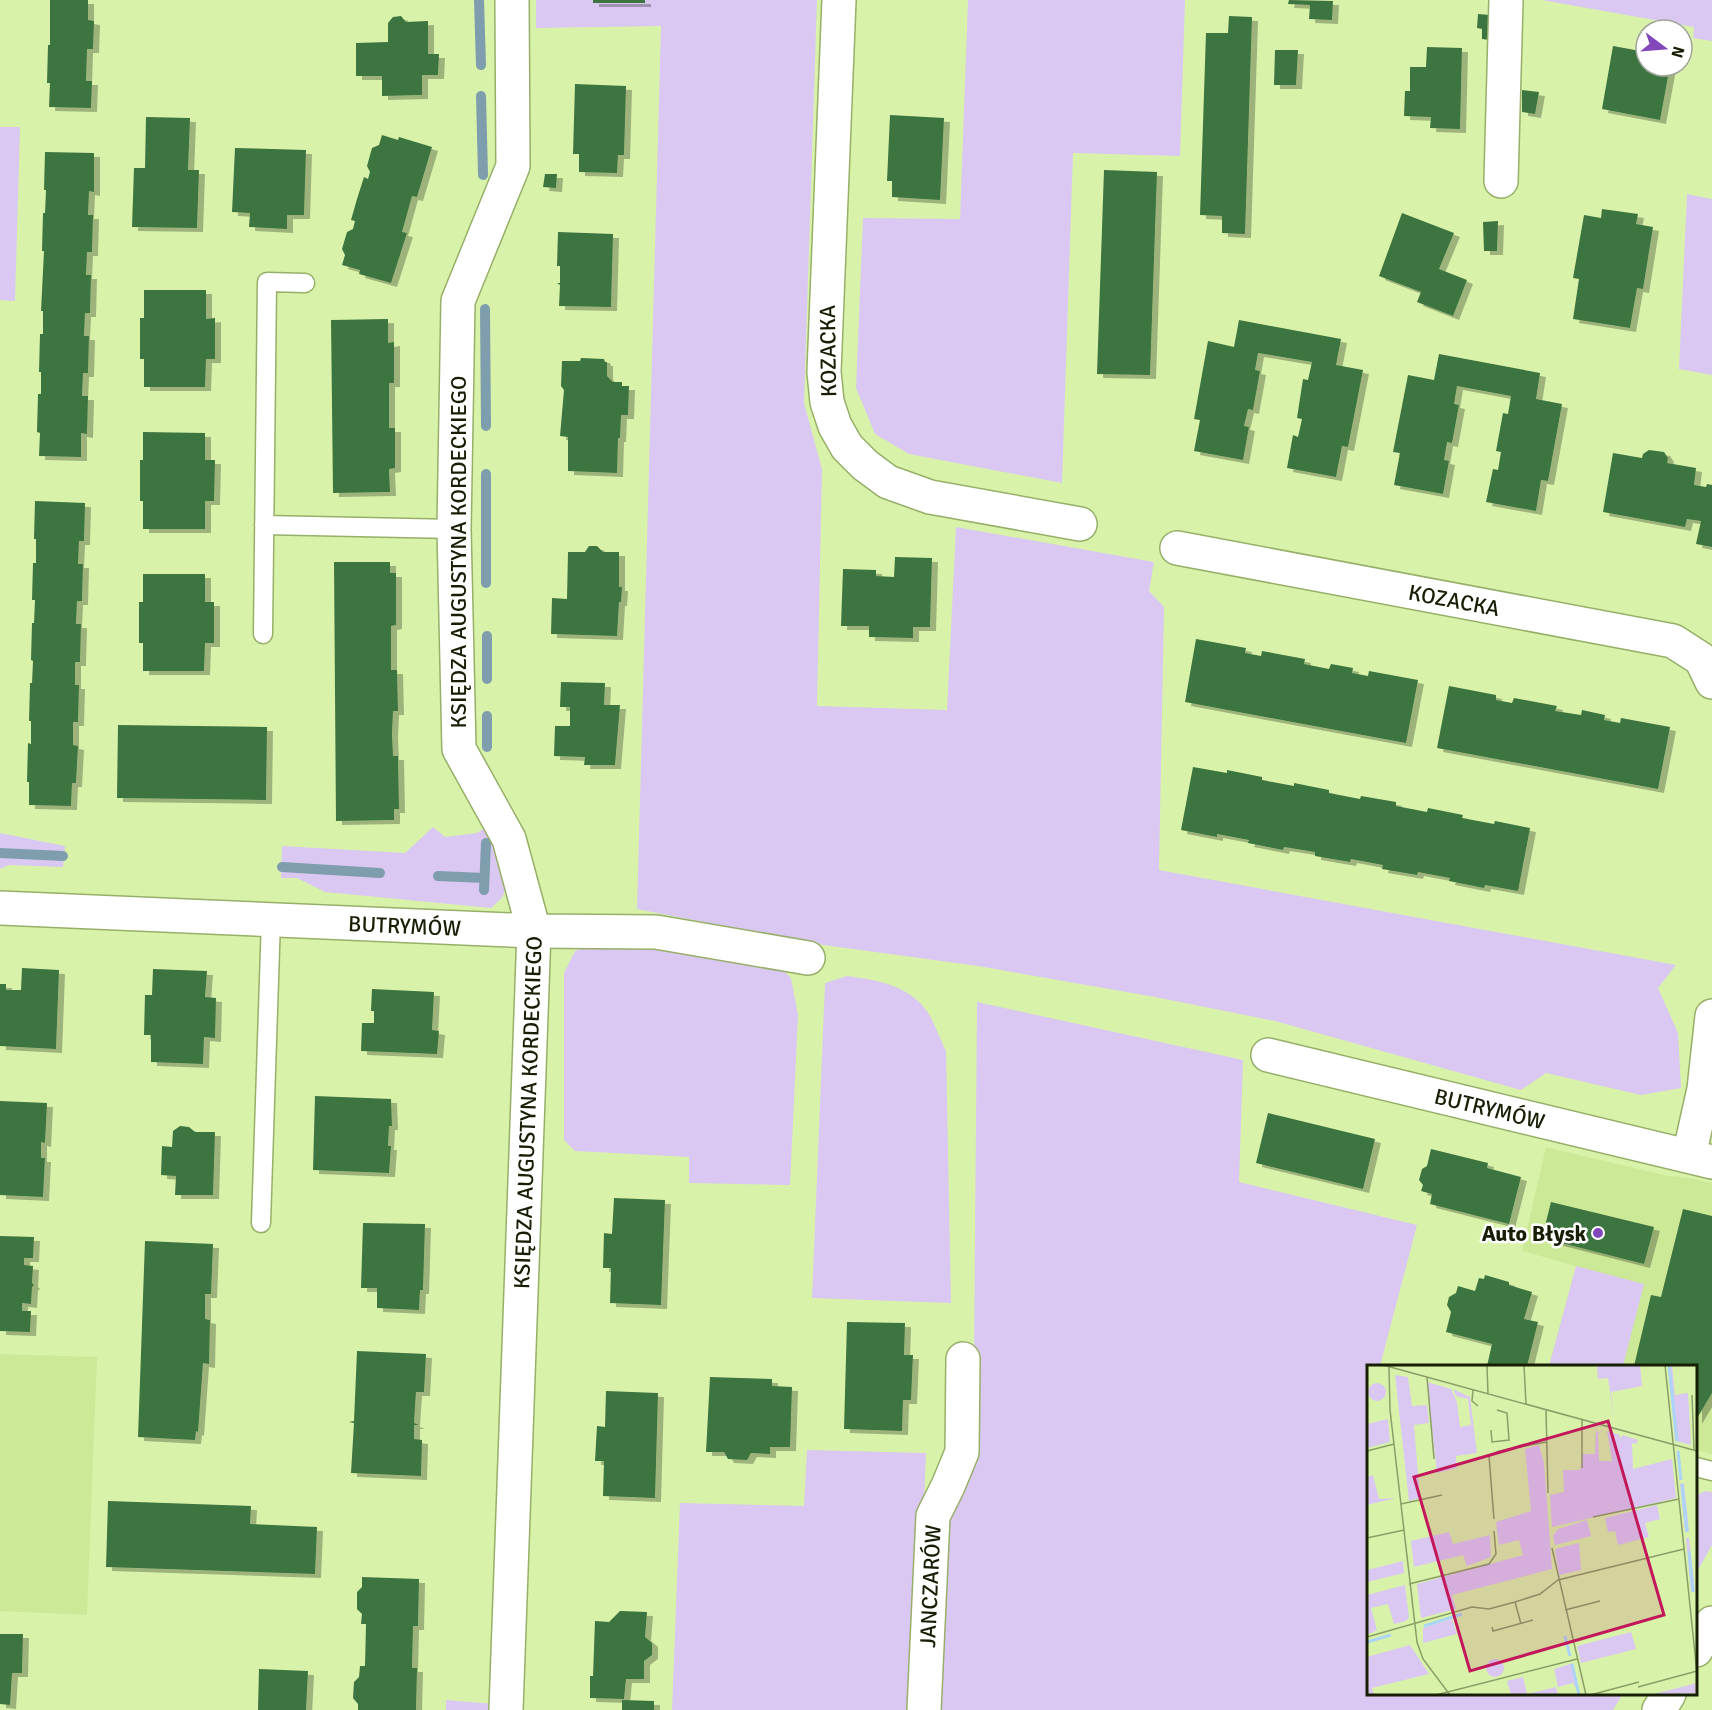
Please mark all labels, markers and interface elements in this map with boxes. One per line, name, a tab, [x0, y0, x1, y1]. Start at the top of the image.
north arrow	[1634, 18, 1694, 78]
text: N	[1666, 44, 1689, 60]
street label: KOZACKA	[814, 304, 842, 397]
street label: KSIĘDZA AUGUSTYNA KORDECKIEGO	[445, 376, 472, 728]
street label: KOZACKA	[1406, 578, 1503, 622]
street label: BUTRYMÓW	[348, 910, 462, 941]
street label: KSIĘDZA AUGUSTYNA KORDECKIEGO	[508, 935, 547, 1289]
street label: BUTRYMÓW	[1432, 1082, 1548, 1135]
place label: Auto Błysk	[1482, 1220, 1586, 1247]
marker: Auto Błysk	[1591, 1226, 1605, 1240]
inset map	[1367, 1365, 1697, 1695]
street label: JANCZARÓW	[913, 1524, 946, 1648]

